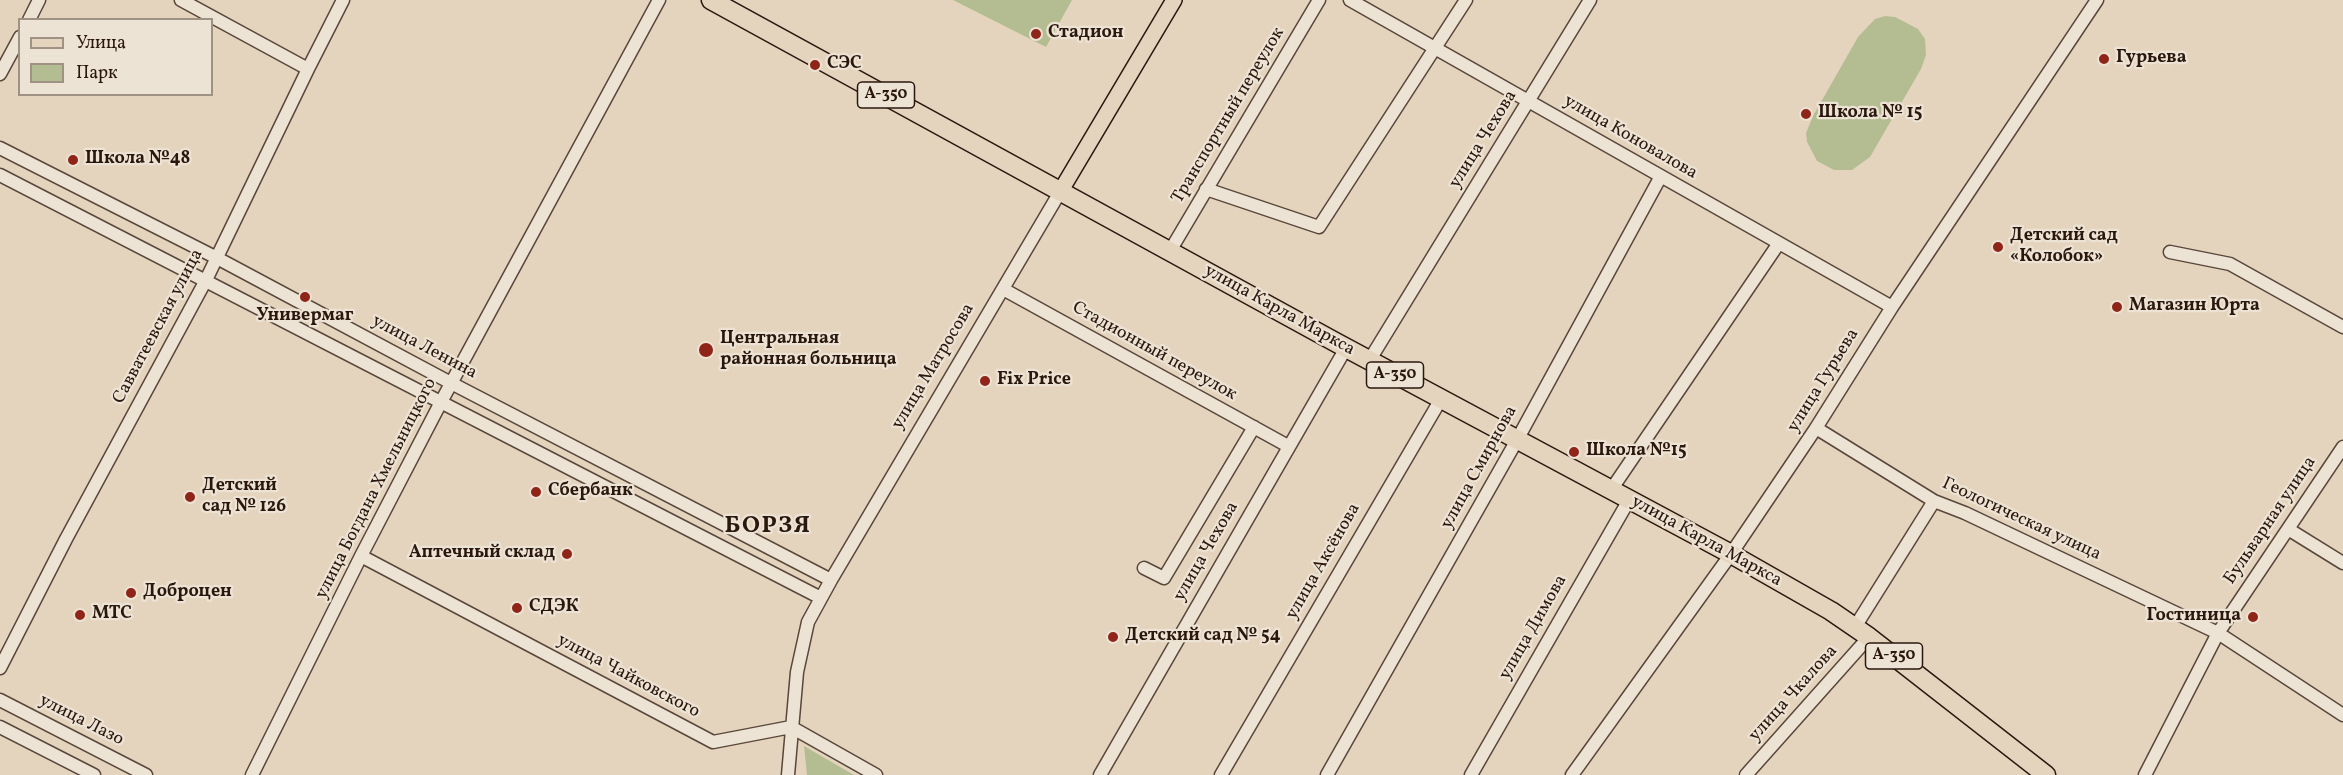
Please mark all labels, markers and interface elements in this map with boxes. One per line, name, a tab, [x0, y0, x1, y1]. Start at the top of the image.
legend	[18, 18, 213, 96]
place label: Стадион	[1048, 23, 1123, 45]
street label: Транспортный переулок	[1168, 24, 1290, 208]
marker: Стадион	[1029, 27, 1043, 41]
text: Улица	[76, 31, 126, 56]
place label: Гурьева	[2116, 48, 2186, 70]
marker: Гурьева	[2097, 52, 2111, 66]
place label: СЭС	[827, 54, 861, 76]
marker: СЭС	[808, 58, 822, 72]
text: Парк	[76, 61, 118, 86]
road number: А-350	[858, 82, 914, 108]
street label: улица Чехова	[1445, 87, 1523, 193]
street label: улица Коновалова	[1559, 91, 1701, 185]
place label: Школа № 15	[1818, 103, 1922, 125]
marker: Школа № 15	[1799, 107, 1813, 121]
place label: Школа №48	[85, 149, 190, 171]
marker: Школа №48	[66, 153, 80, 167]
place label: Детский сад «Колобок»	[2010, 226, 2118, 268]
marker: Детский сад «Колобок»	[1991, 240, 2005, 254]
street label: Савватеевская улица	[109, 246, 209, 408]
street label: улица Карла Маркса	[1200, 261, 1358, 361]
marker: Универмаг	[298, 290, 312, 304]
place label: Магазин Юрта	[2129, 296, 2260, 318]
street label: Стадионный переулок	[1068, 298, 1240, 406]
street label: улица Матросова	[888, 300, 980, 434]
marker: Магазин Юрта	[2110, 300, 2124, 314]
place label: Универмаг	[257, 306, 353, 328]
street label: улица Ленина	[368, 311, 480, 385]
street label: улица Гурьева	[1783, 325, 1865, 437]
place label: Центральная районная больница	[720, 329, 897, 372]
marker: Центральная районная больница	[697, 341, 715, 359]
road number: А-350	[1366, 362, 1424, 388]
place label: Fix Price	[997, 370, 1071, 392]
marker: Fix Price	[978, 374, 992, 388]
street label: улица Богдана Хмельницкого	[312, 375, 442, 603]
street label: улица Смирнова	[1437, 403, 1523, 533]
place label: Школа №15	[1586, 441, 1687, 463]
marker: Школа №15	[1567, 445, 1581, 459]
street label: Бульварная улица	[2220, 453, 2322, 589]
street label: Геологическая улица	[1938, 474, 2104, 566]
place label: Детский сад № 126	[202, 476, 286, 518]
place label: Сбербанк	[548, 481, 633, 503]
marker: Сбербанк	[529, 485, 543, 499]
marker: Детский сад № 126	[183, 490, 197, 504]
street label: улица Карла Маркса	[1627, 492, 1785, 592]
street label: улица Чехова	[1170, 498, 1244, 606]
street label: улица Аксёнова	[1282, 500, 1366, 624]
district label: БОРЗЯ	[725, 514, 811, 542]
place label: Аптечный склад	[409, 543, 555, 565]
marker: Аптечный склад	[560, 547, 574, 561]
street label: улица Димова	[1495, 572, 1573, 684]
place label: Доброцен	[143, 582, 232, 604]
marker: Доброцен	[124, 586, 138, 600]
place label: СДЭК	[529, 597, 579, 619]
marker: СДЭК	[510, 601, 524, 615]
place label: МТС	[92, 604, 132, 626]
place label: Гостиница	[2146, 606, 2241, 628]
marker: МТС	[73, 608, 87, 622]
marker: Гостиница	[2246, 610, 2260, 624]
place label: Детский сад № 54	[1125, 626, 1281, 648]
street label: улица Чайковского	[553, 630, 703, 724]
marker: Детский сад № 54	[1106, 630, 1120, 644]
street label: улица Чкалова	[1745, 641, 1843, 747]
road number: А-350	[1866, 643, 1922, 669]
street label: улица Лазо	[35, 690, 127, 752]

